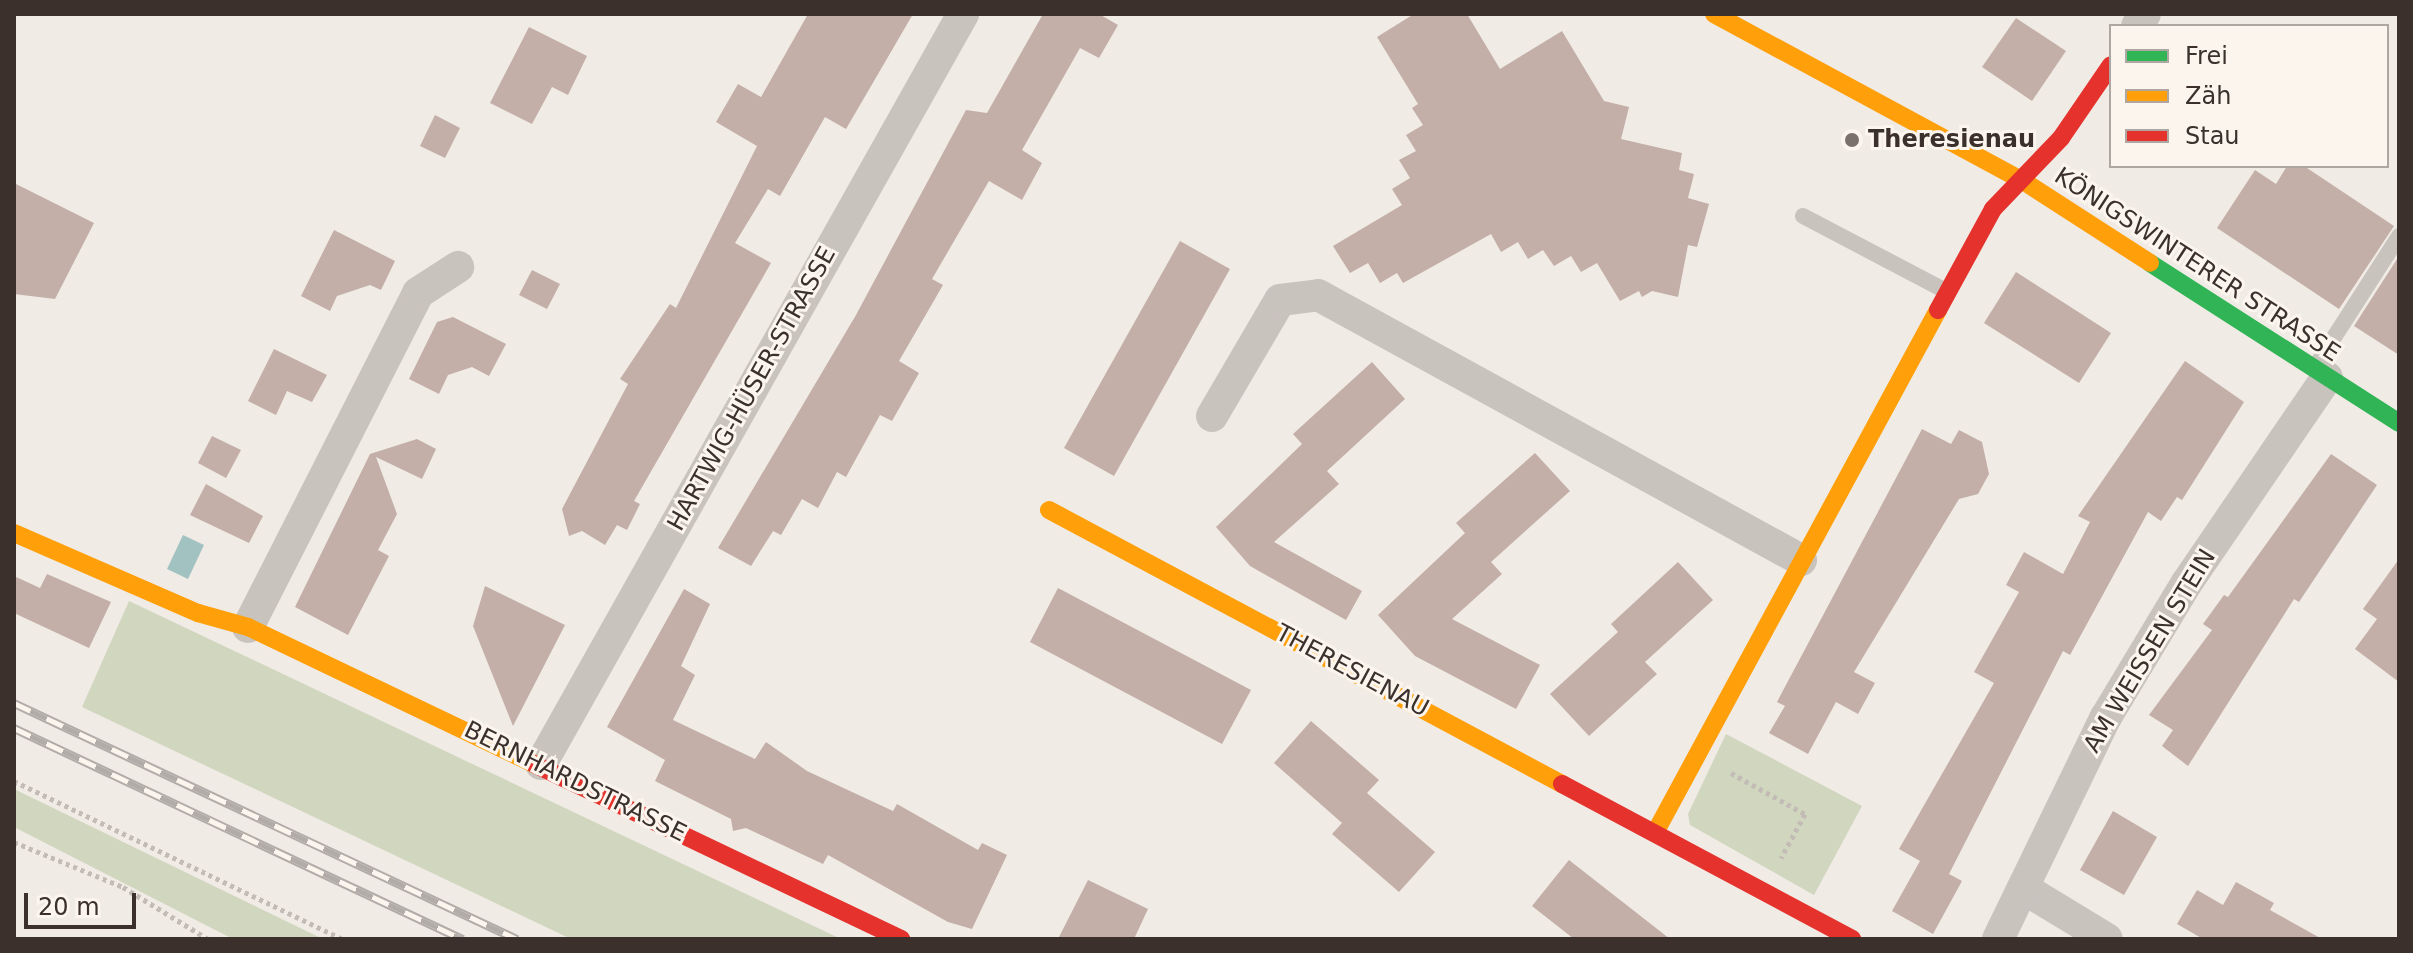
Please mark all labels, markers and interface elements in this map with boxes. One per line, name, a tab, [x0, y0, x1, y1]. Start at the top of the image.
legend	[2109, 24, 2389, 168]
text: Frei	[2185, 42, 2228, 70]
text: Zäh	[2185, 82, 2231, 110]
text: Stau	[2185, 122, 2240, 150]
place label: Theresienau	[1868, 126, 2035, 154]
marker: Theresienau	[1843, 131, 1861, 149]
street label: KÖNIGSWINTERER STRASSE	[2049, 162, 2345, 368]
street label: HARTWIG-HÜSER-STRASSE	[662, 242, 842, 536]
street label: AM WEISSEN STEIN	[2078, 544, 2222, 758]
street label: THERESIENAU	[1271, 619, 1433, 723]
street label: BERNHARDSTRASSE	[459, 716, 691, 848]
scale bar	[28, 877, 140, 927]
text: 20 m	[38, 893, 100, 921]

